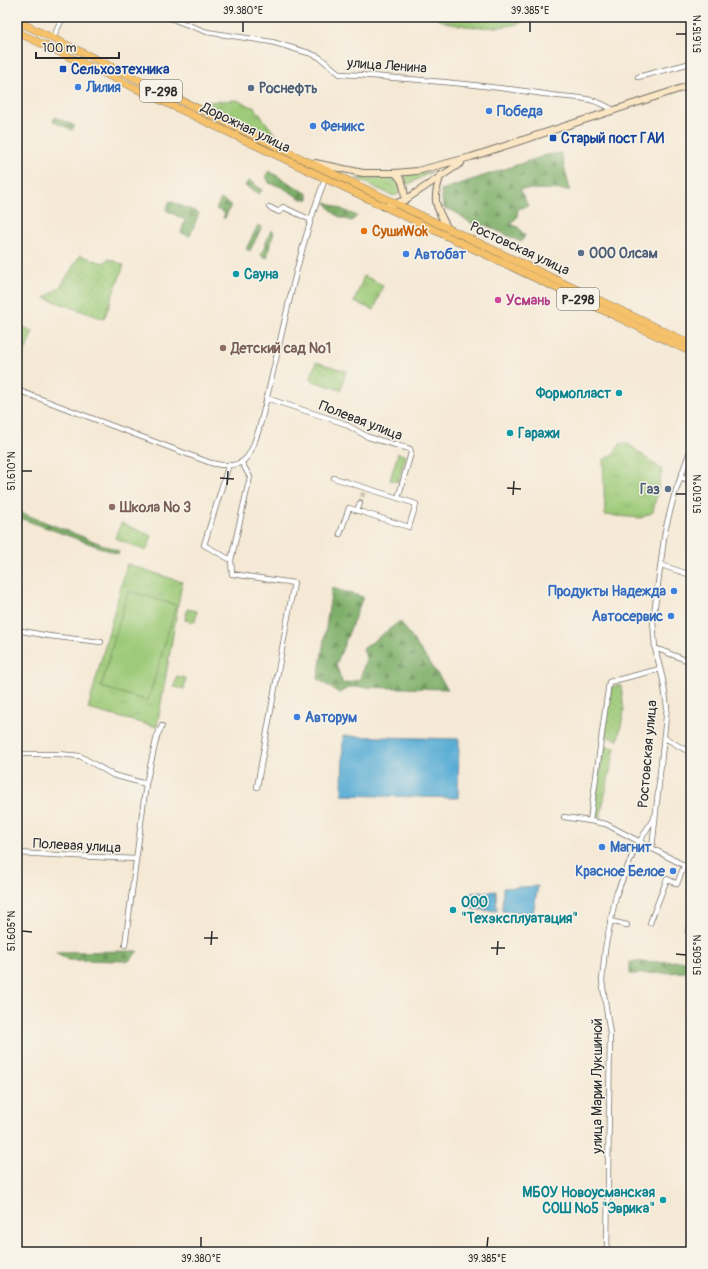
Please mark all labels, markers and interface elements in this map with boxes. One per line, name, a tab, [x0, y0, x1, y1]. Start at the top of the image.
text: 39.380°E	[223, 5, 263, 17]
text: 39.385°E	[511, 5, 549, 17]
text: 51.615°N	[692, 15, 704, 53]
scale bar	[36, 34, 119, 60]
text: 100 m	[42, 41, 77, 56]
street label: улица Ленина	[346, 54, 427, 77]
place label: Сельхозтехника	[71, 61, 170, 78]
marker: Сельхозтехника	[58, 64, 68, 74]
place label: Лилия	[85, 79, 121, 96]
road number: Р-298	[140, 80, 182, 102]
place label: Роснефть	[259, 80, 318, 97]
marker: Лилия	[73, 82, 83, 92]
marker: Роснефть	[246, 83, 256, 93]
street label: Дорожная улица	[198, 98, 293, 156]
place label: Победа	[497, 103, 543, 120]
marker: Победа	[484, 106, 494, 116]
place label: Феникс	[320, 118, 365, 135]
marker: Феникс	[308, 121, 318, 131]
place label: Старый пост ГАИ	[561, 130, 665, 147]
marker: Старый пост ГАИ	[548, 133, 558, 143]
street label: Ростовская улица	[467, 218, 572, 279]
place label: CушиWok	[372, 223, 428, 240]
marker: CушиWok	[359, 226, 369, 236]
place label: ООО Олсам	[589, 245, 658, 262]
place label: Автобат	[414, 246, 467, 263]
marker: ООО Олсам	[576, 248, 586, 258]
marker: Автобат	[401, 249, 411, 259]
place label: Сауна	[244, 266, 279, 283]
marker: Сауна	[231, 269, 241, 279]
road number: Р-298	[557, 288, 599, 310]
place label: Усмань	[506, 292, 551, 309]
marker: Усмань	[493, 295, 503, 305]
place label: Детский сад №1	[230, 340, 331, 357]
marker: Детский сад №1	[218, 343, 228, 353]
place label: Формопласт	[535, 385, 612, 402]
marker: Формопласт	[614, 388, 624, 398]
street label: Полевая улица	[317, 397, 405, 444]
place label: Гаражи	[518, 425, 560, 442]
marker: Гаражи	[505, 428, 515, 438]
text: 51.610°N	[6, 451, 18, 491]
text: 51.610°N	[692, 474, 704, 514]
place label: Газ	[640, 481, 660, 498]
marker: Газ	[663, 484, 673, 494]
place label: Школа № 3	[119, 499, 191, 516]
marker: Школа № 3	[107, 502, 117, 512]
place label: Продукты Надежда	[548, 583, 666, 600]
marker: Продукты Надежда	[669, 586, 679, 596]
place label: Автосервис	[592, 608, 663, 625]
marker: Автосервис	[666, 611, 676, 621]
street label: Ростовская улица	[634, 699, 661, 809]
place label: Авторум	[305, 709, 357, 726]
marker: Авторум	[292, 712, 302, 722]
street label: Полевая улица	[33, 835, 121, 856]
place label: Магнит	[610, 839, 653, 856]
marker: Магнит	[597, 842, 607, 852]
place label: Красное Белое	[575, 863, 666, 880]
marker: Красное Белое	[668, 866, 678, 876]
place label: ООО "Техэксплуатация"	[461, 894, 578, 927]
marker: ООО "Техэксплуатация"	[448, 905, 458, 915]
text: 51.605°N	[6, 910, 18, 951]
text: 51.605°N	[692, 934, 704, 975]
street label: улица Марии Лукшиной	[589, 1018, 606, 1155]
place label: МБОУ Новоусманская СОШ №5 "Эврика"	[522, 1184, 655, 1217]
marker: МБОУ Новоусманская СОШ №5 "Эврика"	[658, 1195, 668, 1205]
text: 39.380°E	[181, 1253, 221, 1265]
text: 39.385°E	[468, 1253, 506, 1265]

